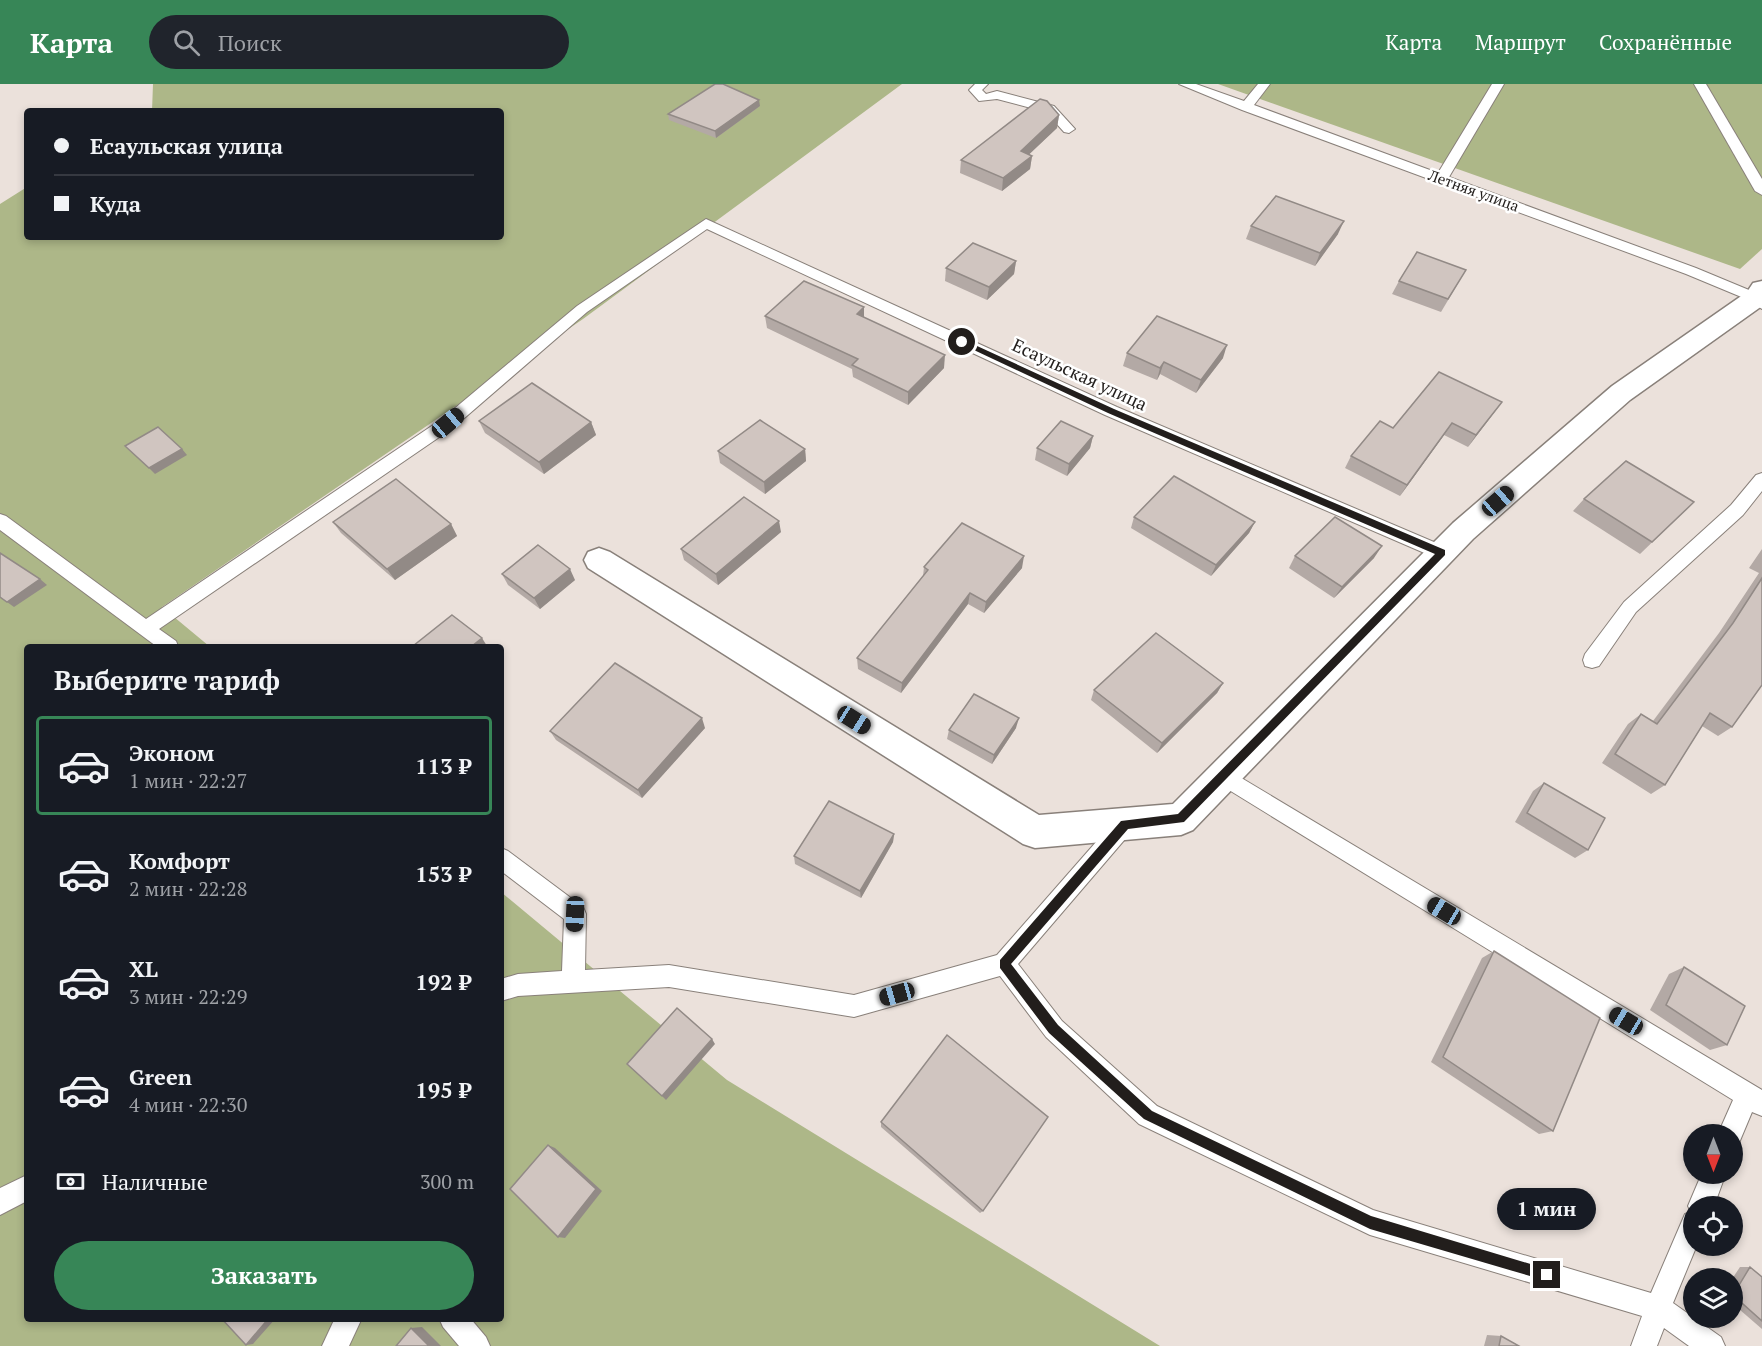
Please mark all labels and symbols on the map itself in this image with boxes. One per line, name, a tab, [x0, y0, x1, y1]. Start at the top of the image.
street label: Летняя улица	[1425, 164, 1522, 216]
route start	[948, 328, 975, 355]
street label: Есаульская улица	[1009, 332, 1151, 416]
car	[428, 405, 468, 441]
car	[1479, 482, 1517, 520]
car	[834, 703, 874, 737]
car	[1424, 894, 1464, 928]
car	[565, 896, 585, 932]
car	[877, 980, 917, 1008]
car	[1606, 1004, 1646, 1038]
north arrow	[1683, 1124, 1743, 1184]
callout: 1 мин	[1498, 1188, 1596, 1230]
route end	[1533, 1261, 1560, 1288]

